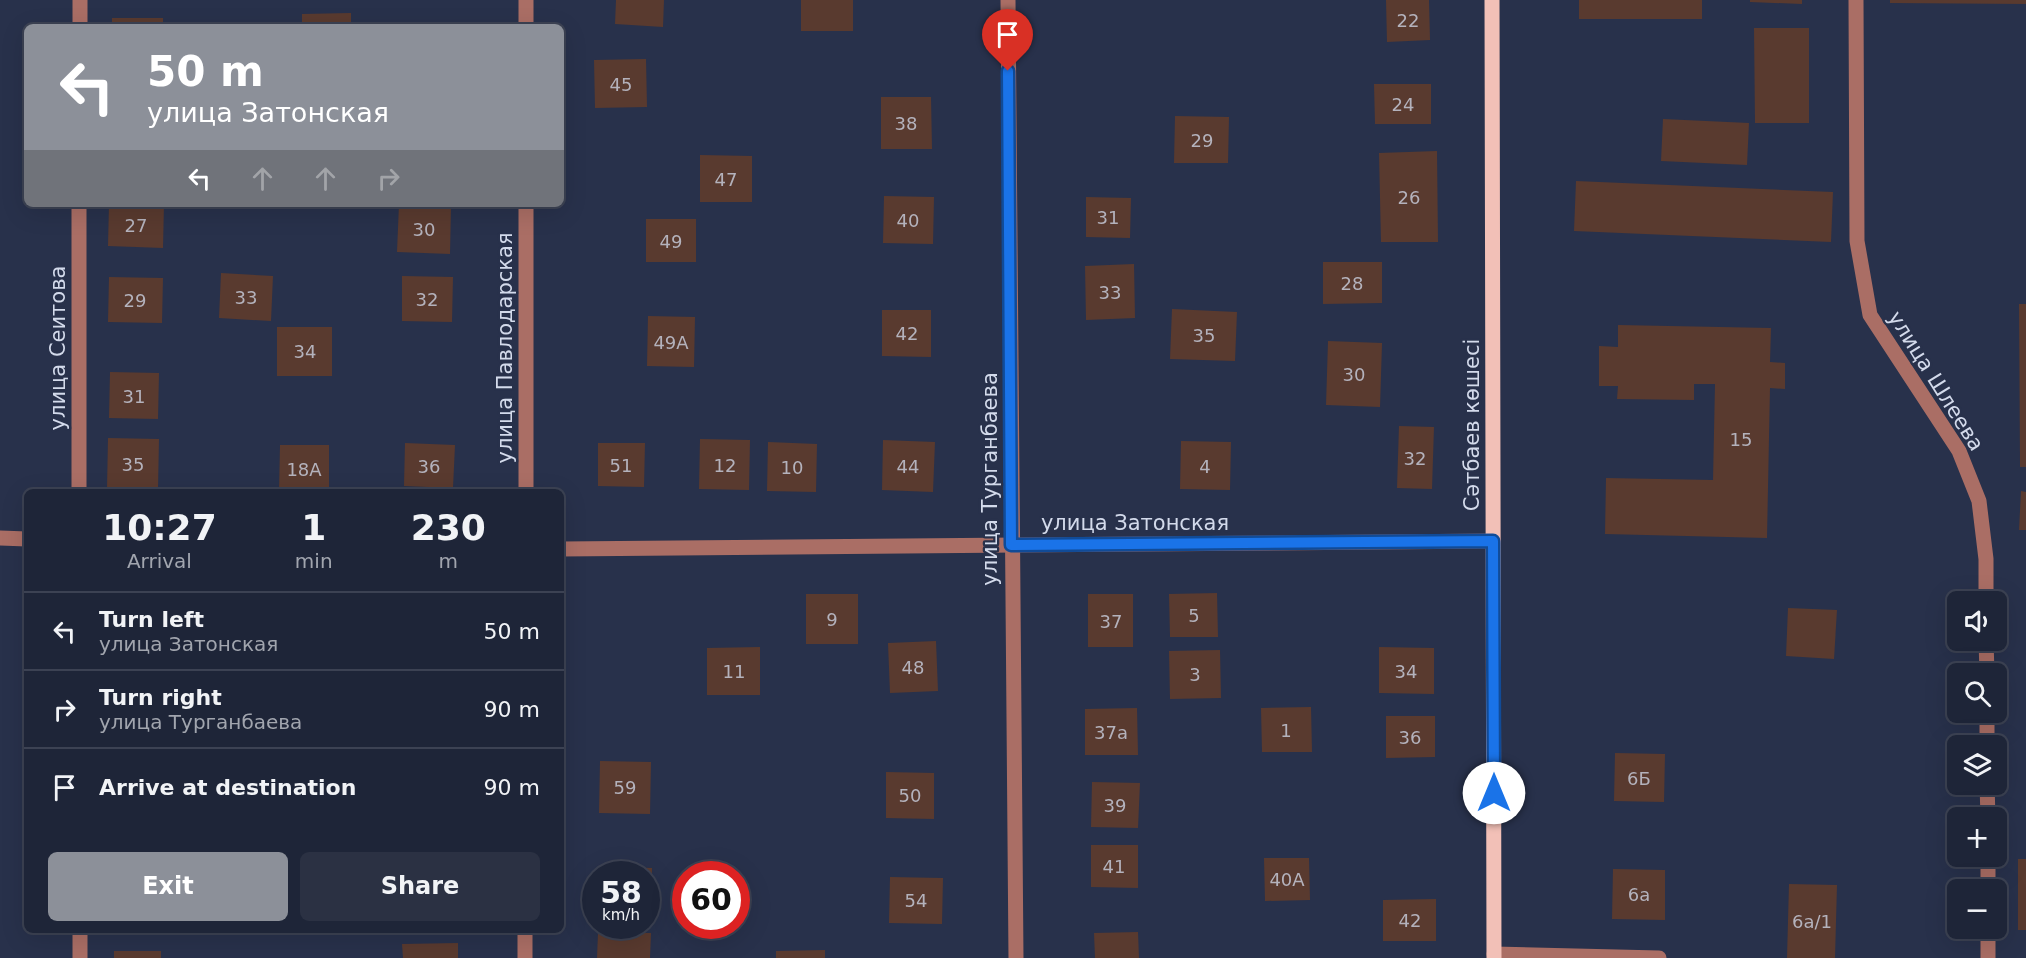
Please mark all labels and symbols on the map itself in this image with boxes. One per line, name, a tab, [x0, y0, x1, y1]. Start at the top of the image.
pin	[982, 9, 1033, 71]
house number: 22	[1397, 10, 1419, 31]
house number: 45	[610, 74, 632, 95]
house number: 24	[1392, 94, 1414, 115]
house number: 38	[895, 113, 917, 134]
house number: 29	[1191, 130, 1213, 151]
house number: 47	[715, 169, 737, 190]
house number: 26	[1398, 187, 1420, 208]
house number: 31	[1097, 207, 1119, 228]
house number: 40	[897, 210, 919, 231]
house number: 27	[125, 215, 147, 236]
house number: 30	[413, 219, 435, 240]
house number: 49	[660, 231, 682, 252]
street label: улица Павлодарская	[493, 232, 517, 464]
street label: улица Сеитова	[46, 266, 70, 430]
house number: 28	[1341, 273, 1363, 294]
house number: 33	[1099, 282, 1121, 303]
house number: 33	[235, 287, 257, 308]
house number: 32	[416, 289, 438, 310]
house number: 29	[124, 290, 146, 311]
street label: улица Шлеева	[1883, 307, 1989, 455]
house number: 42	[896, 323, 918, 344]
house number: 35	[1193, 325, 1215, 346]
house number: 49А	[653, 332, 689, 353]
street label: Сәтбаев көшесі	[1460, 339, 1484, 511]
house number: 34	[294, 341, 316, 362]
house number: 30	[1343, 364, 1365, 385]
street label: улица Турганбаева	[978, 372, 1002, 586]
house number: 31	[123, 386, 145, 407]
house number: 15	[1730, 429, 1752, 450]
house number: 32	[1404, 448, 1426, 469]
house number: 35	[122, 454, 144, 475]
house number: 51	[610, 455, 632, 476]
house number: 12	[714, 455, 736, 476]
house number: 36	[418, 456, 440, 477]
house number: 44	[897, 456, 919, 477]
house number: 4	[1199, 456, 1211, 477]
house number: 10	[781, 457, 803, 478]
house number: 18А	[286, 459, 322, 480]
street label: улица Затонская	[1041, 511, 1229, 535]
house number: 5	[1188, 605, 1200, 626]
house number: 9	[826, 609, 838, 630]
house number: 37	[1100, 611, 1122, 632]
house number: 48	[902, 657, 924, 678]
house number: 11	[723, 661, 745, 682]
house number: 34	[1395, 661, 1417, 682]
house number: 3	[1189, 664, 1201, 685]
house number: 1	[1280, 720, 1292, 741]
house number: 37а	[1094, 722, 1128, 743]
house number: 36	[1399, 727, 1421, 748]
position arrow	[1462, 761, 1526, 825]
house number: 6Б	[1627, 768, 1651, 789]
house number: 59	[614, 777, 636, 798]
house number: 50	[899, 785, 921, 806]
house number: 39	[1104, 795, 1126, 816]
house number: 41	[1103, 856, 1125, 877]
speed limit sign: 60	[672, 861, 750, 939]
house number: 40А	[1269, 869, 1305, 890]
house number: 6а	[1628, 884, 1650, 905]
house number: 54	[905, 890, 927, 911]
house number: 42	[1399, 910, 1421, 931]
house number: 6а/1	[1792, 911, 1832, 932]

